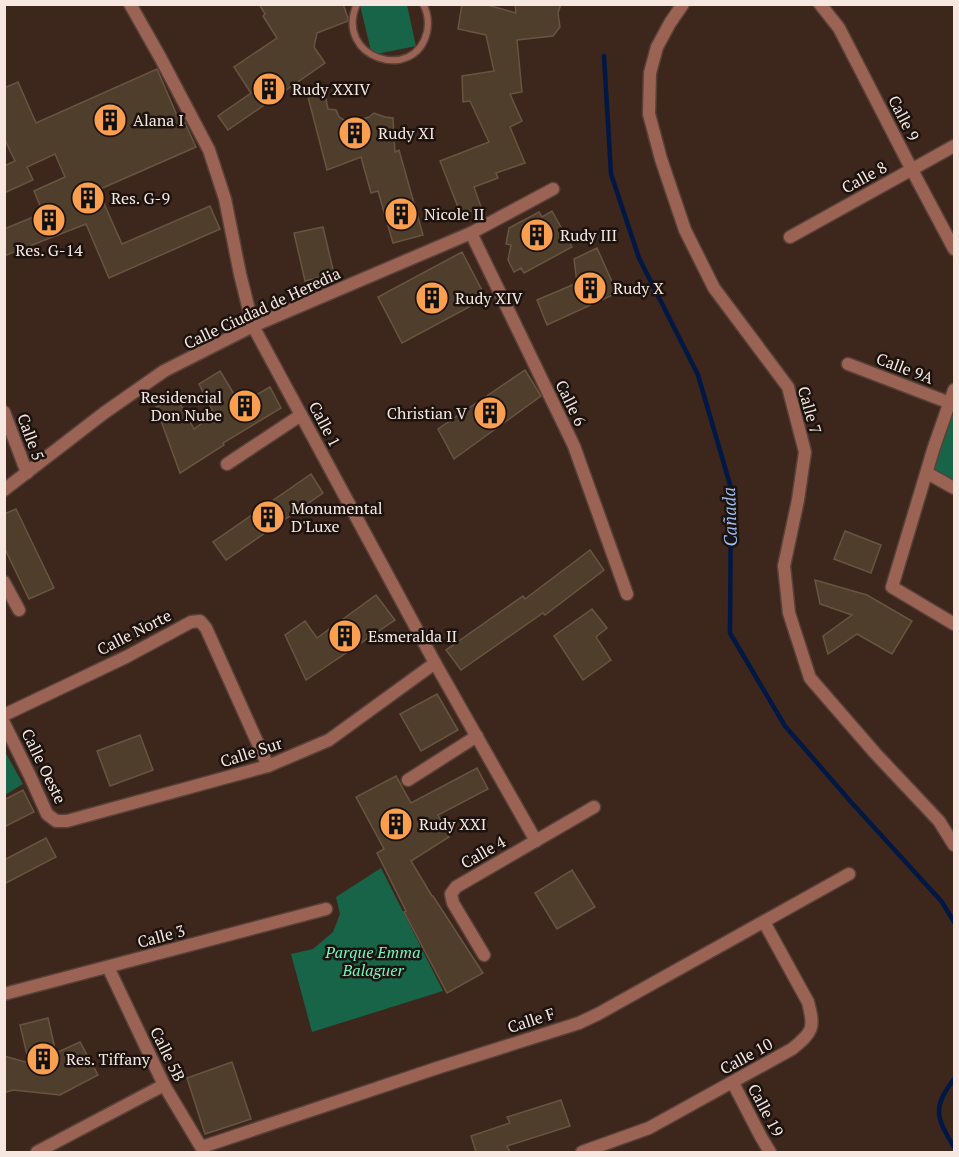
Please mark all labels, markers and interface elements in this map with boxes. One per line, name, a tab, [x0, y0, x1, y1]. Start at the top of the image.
building icon: Rudy XXIV	[251, 71, 287, 107]
place label: Rudy XXIV	[292, 78, 370, 100]
street label: Calle 9	[883, 91, 925, 145]
building icon: Alana I	[92, 102, 128, 138]
place label: Alana I	[133, 109, 184, 131]
building icon: Rudy XI	[337, 115, 373, 151]
place label: Rudy XI	[378, 122, 435, 144]
street label: Calle 8	[837, 156, 891, 198]
building icon: Res. G-9	[70, 180, 106, 216]
place label: Res. G-9	[111, 187, 170, 209]
building icon: Nicole II	[383, 196, 419, 232]
building icon: Res. G-14	[31, 202, 67, 238]
place label: Nicole II	[424, 203, 485, 225]
building icon: Rudy III	[519, 217, 555, 253]
place label: Rudy III	[560, 224, 617, 246]
place label: Res. G-14	[15, 239, 83, 261]
street label: Calle Ciudad de Heredia	[180, 262, 344, 354]
building icon: Rudy X	[572, 270, 608, 306]
place label: Rudy X	[613, 277, 664, 299]
building icon: Rudy XIV	[414, 280, 450, 316]
place label: Rudy XIV	[455, 287, 523, 309]
street label: Calle 9A	[873, 347, 937, 389]
street label: Calle 6	[550, 376, 592, 430]
street label: Calle 7	[793, 384, 827, 436]
place label: Residencial Don Nube	[141, 386, 222, 426]
building icon: Residencial Don Nube	[227, 388, 263, 424]
building icon: Christian V	[472, 395, 508, 431]
street label: Calle 1	[304, 397, 346, 451]
place label: Christian V	[387, 402, 467, 424]
street label: Calle 5	[12, 410, 50, 464]
water label: Cañada	[716, 487, 742, 547]
place label: Monumental D'Luxe	[291, 497, 383, 537]
building icon: Monumental D'Luxe	[250, 499, 286, 535]
street label: Calle Norte	[93, 604, 175, 660]
building icon: Esmeralda II	[327, 618, 363, 654]
place label: Esmeralda II	[368, 625, 457, 647]
street label: Calle Oeste	[16, 725, 72, 807]
street label: Calle Sur	[217, 731, 286, 772]
building icon: Rudy XXI	[378, 806, 414, 842]
place label: Rudy XXI	[419, 813, 486, 835]
street label: Calle 4	[457, 830, 510, 874]
street label: Calle 3	[135, 919, 187, 953]
park label: Parque Emma Balaguer	[324, 941, 421, 981]
street label: Calle F	[504, 1002, 558, 1038]
street label: Calle 5B	[145, 1023, 191, 1085]
street label: Calle 10	[716, 1033, 776, 1079]
building icon: Res. Tiffany	[25, 1041, 61, 1077]
place label: Res. Tiffany	[66, 1048, 151, 1070]
street label: Calle 19	[743, 1080, 789, 1140]

